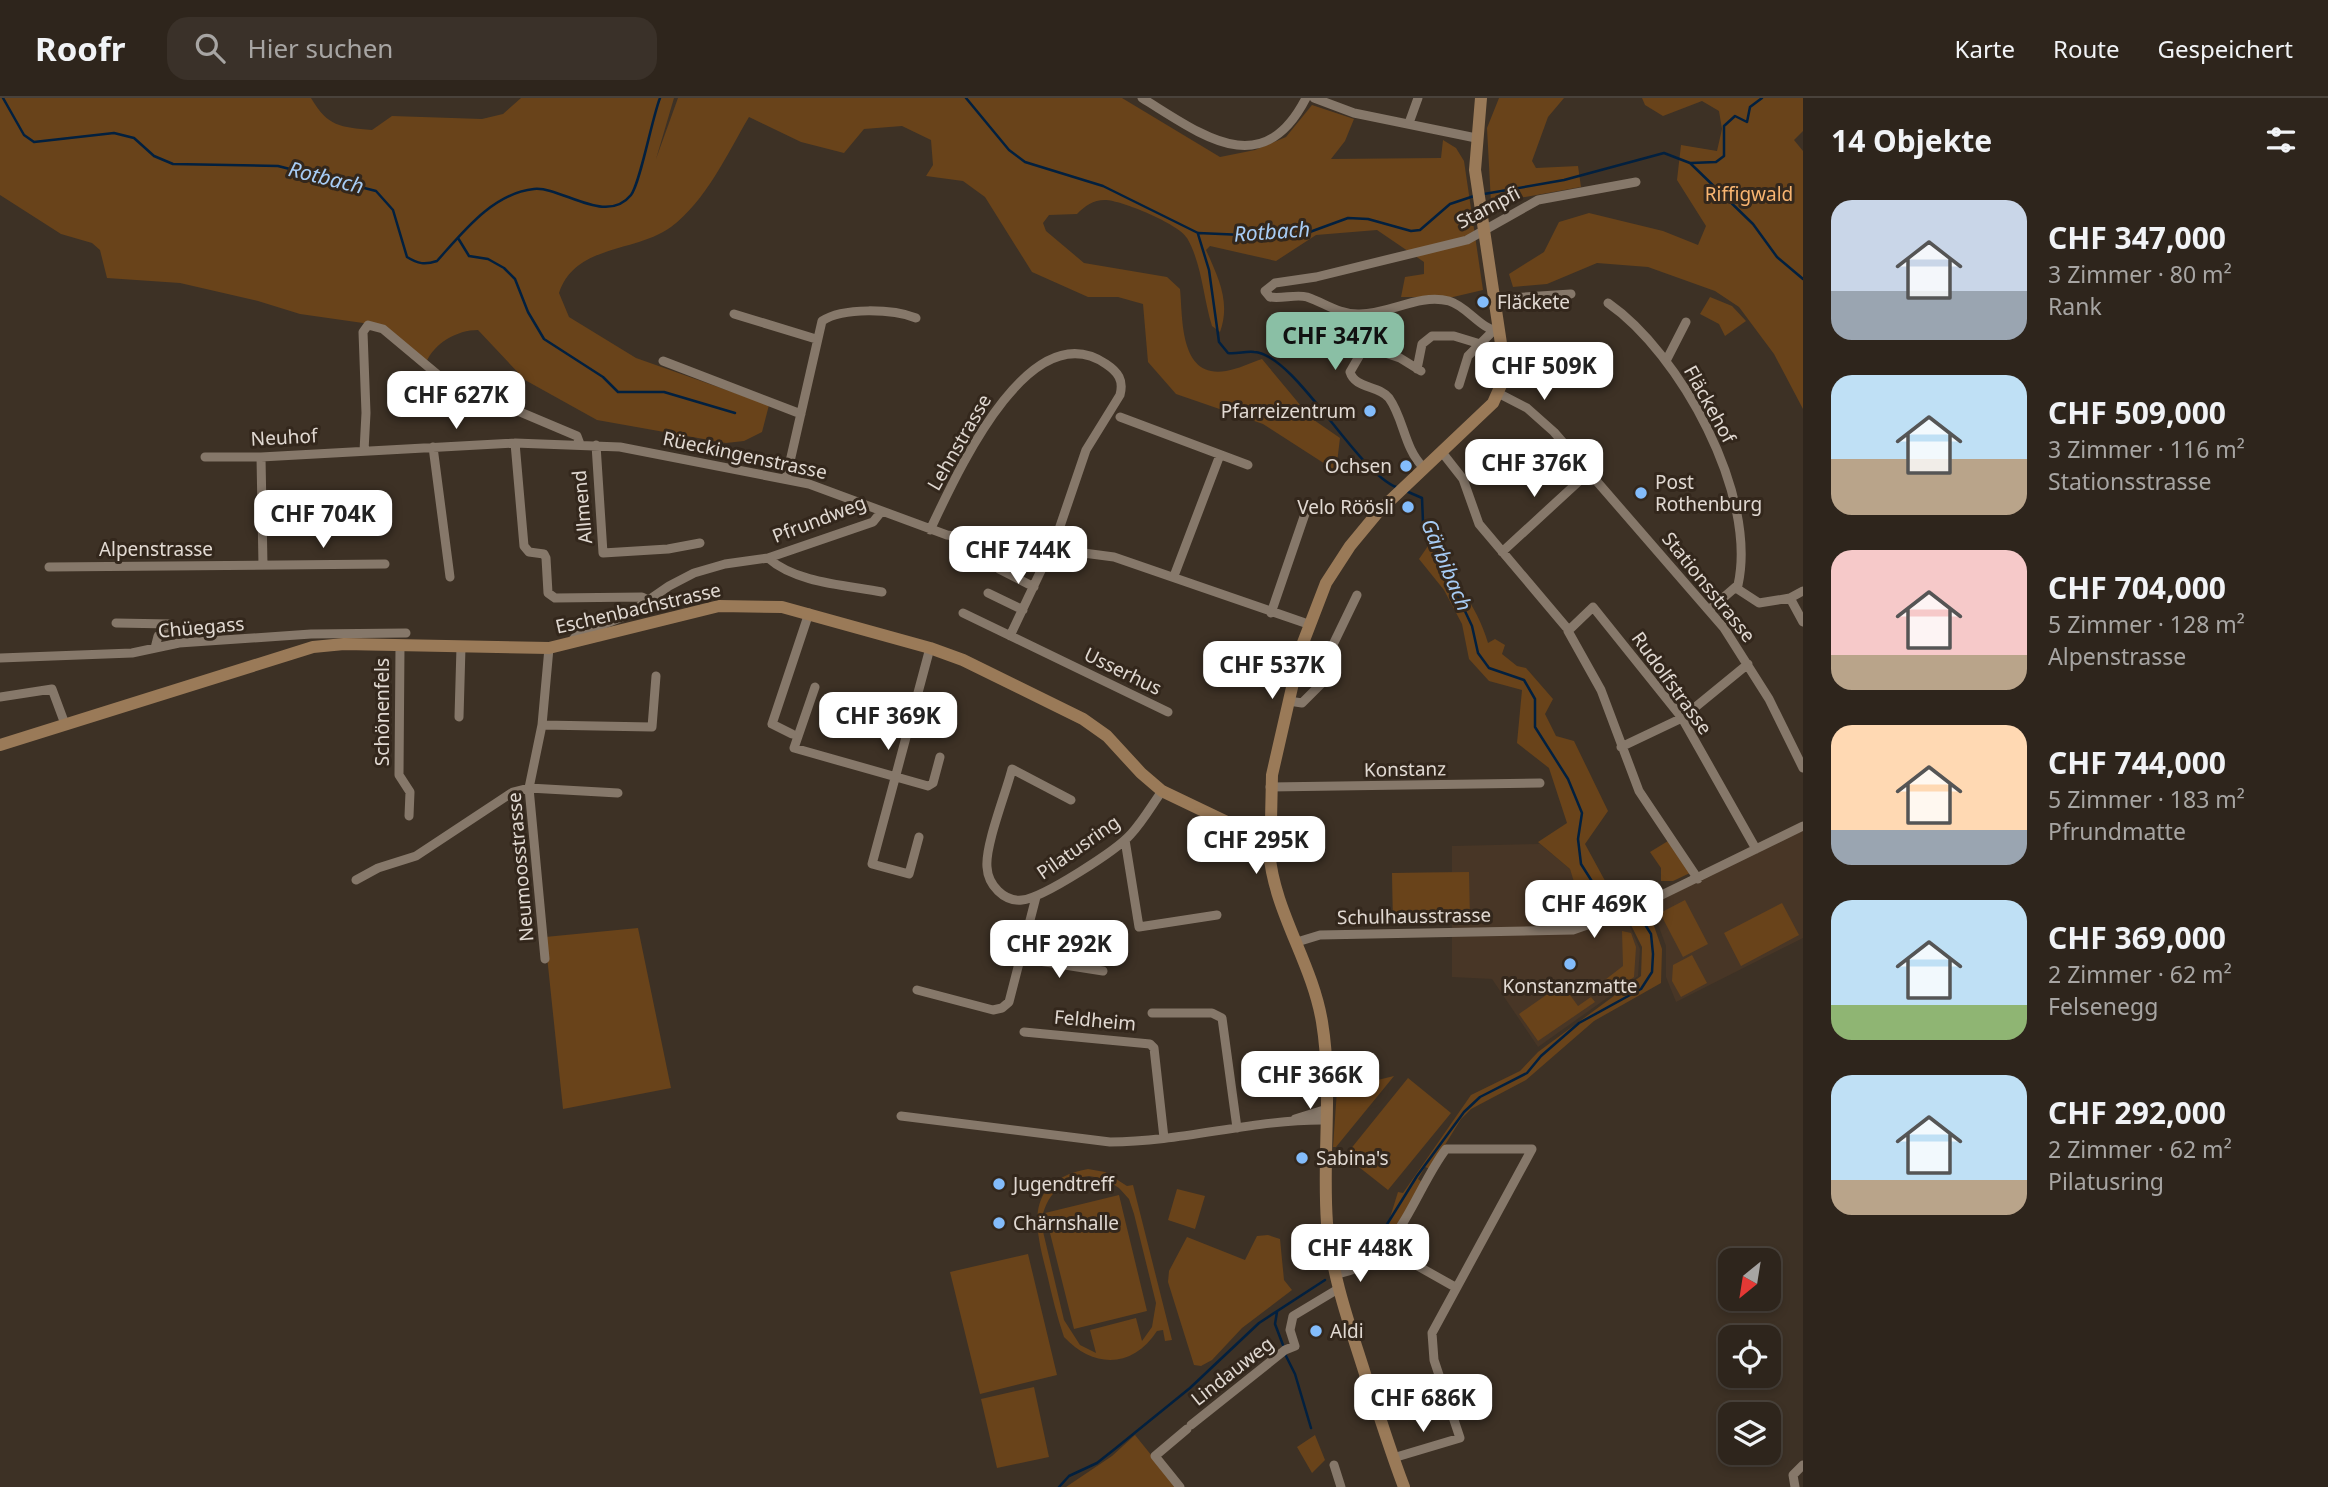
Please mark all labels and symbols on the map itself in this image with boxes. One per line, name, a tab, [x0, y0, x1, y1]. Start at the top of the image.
water label: Rotbach	[286, 154, 367, 200]
street label: Stampfi	[1452, 179, 1524, 235]
park label: Riffigwald	[1705, 181, 1793, 207]
water label: Rotbach	[1233, 214, 1311, 248]
place label: Fläckete	[1497, 289, 1570, 315]
marker: Fläckete	[1475, 294, 1491, 310]
pin: CHF 347K	[1263, 313, 1407, 372]
pin: CHF 509K	[1472, 342, 1616, 402]
street label: Fläckehof	[1678, 360, 1743, 449]
pin: CHF 627K	[384, 372, 528, 431]
street label: Lehnstrasse	[921, 389, 997, 495]
place label: Pfarreizentrum	[1221, 398, 1356, 424]
marker: Pfarreizentrum	[1362, 403, 1378, 419]
street label: Neuhof	[250, 422, 319, 452]
street label: Rüeckingenstrasse	[660, 425, 830, 485]
pin: CHF 376K	[1462, 440, 1606, 499]
place label: Ochsen	[1325, 453, 1392, 479]
marker: Ochsen	[1398, 458, 1414, 474]
street label: Allmend	[566, 469, 598, 545]
place label: Post Rothenburg	[1655, 469, 1762, 517]
marker: Post Rothenburg	[1633, 485, 1649, 501]
street label: Pfrundweg	[768, 489, 870, 549]
pin: CHF 704K	[251, 490, 395, 550]
place label: Velo Röösli	[1297, 494, 1394, 520]
marker: Velo Röösli	[1400, 499, 1416, 515]
water label: Gärbibach	[1415, 514, 1479, 615]
pin: CHF 744K	[946, 526, 1090, 586]
street label: Stationsstrasse	[1656, 526, 1762, 648]
street label: Alpenstrasse	[99, 536, 213, 562]
street label: Eschenbachstrasse	[553, 576, 723, 640]
street label: Chüegass	[157, 610, 245, 644]
street label: Rudolfstrasse	[1626, 626, 1718, 740]
street label: Usserhus	[1080, 641, 1166, 701]
pin: CHF 537K	[1200, 642, 1344, 701]
street label: Schönenfels	[369, 658, 395, 766]
pin: CHF 369K	[816, 692, 960, 752]
street label: Konstanz	[1364, 755, 1446, 783]
street label: Neumoosstrasse	[501, 791, 539, 943]
street label: Pilatusring	[1031, 809, 1125, 885]
pin: CHF 295K	[1184, 816, 1328, 876]
pin: CHF 469K	[1522, 880, 1666, 940]
street label: Schulhausstrasse	[1337, 902, 1491, 930]
pin: CHF 292K	[987, 920, 1131, 980]
marker: Konstanzmatte	[1562, 956, 1578, 972]
place label: Konstanzmatte	[1502, 973, 1638, 999]
street label: Feldheim	[1053, 1003, 1137, 1037]
pin: CHF 366K	[1238, 1052, 1382, 1111]
place label: Sabina's	[1316, 1145, 1389, 1171]
marker: Sabina's	[1294, 1150, 1310, 1166]
place label: Jugendtreff	[1011, 1171, 1115, 1197]
marker: Jugendtreff	[991, 1176, 1007, 1192]
place label: Chärnshalle	[1013, 1210, 1119, 1236]
marker: Chärnshalle	[991, 1215, 1007, 1231]
pin: CHF 448K	[1288, 1224, 1432, 1284]
north arrow	[1718, 1248, 1782, 1311]
place label: Aldi	[1330, 1318, 1364, 1344]
marker: Aldi	[1308, 1323, 1324, 1339]
street label: Lindauweg	[1185, 1331, 1279, 1411]
pin: CHF 686K	[1351, 1374, 1495, 1434]

